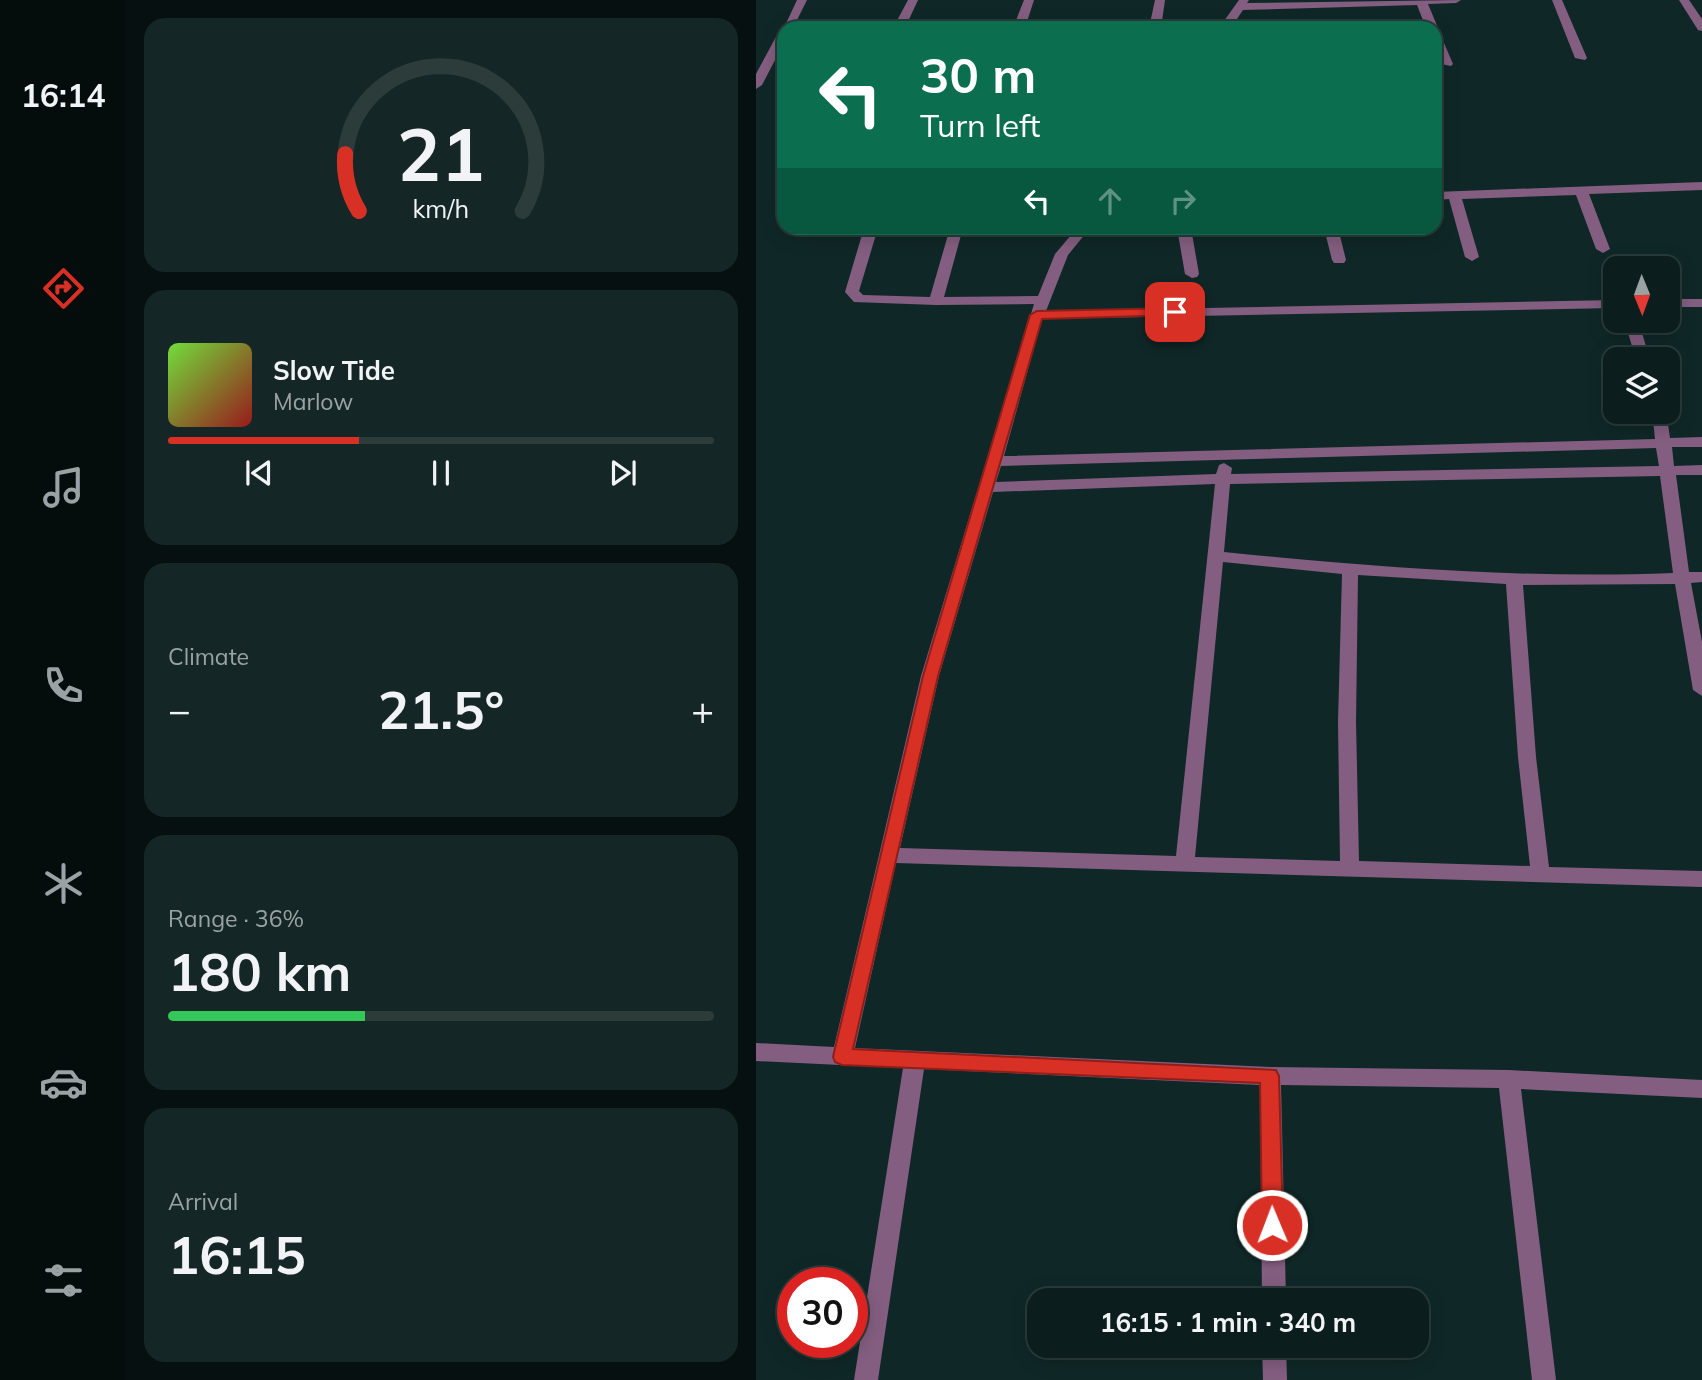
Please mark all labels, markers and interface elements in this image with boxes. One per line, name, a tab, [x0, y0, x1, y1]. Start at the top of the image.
text: 30 m	[920, 44, 1036, 105]
icon: left	[805, 49, 896, 140]
text: 16:14	[21, 75, 105, 115]
text: Turn left	[920, 105, 1040, 145]
text: 21	[397, 109, 485, 200]
icon: left	[1018, 182, 1056, 220]
icon: ahead	[1091, 182, 1129, 220]
icon: right	[1164, 182, 1202, 220]
text: km/h	[413, 193, 469, 224]
north arrow	[1603, 256, 1680, 332]
map controls	[1603, 256, 1680, 424]
icon: directions	[39, 264, 88, 313]
pin	[1145, 282, 1205, 342]
icon: arrive	[1156, 293, 1194, 331]
button: layers	[1603, 347, 1680, 424]
text: Slow Tide	[273, 354, 395, 387]
text: Marlow	[273, 387, 353, 416]
icon: previous	[240, 454, 278, 492]
icon: pause	[422, 454, 460, 492]
icon: next	[604, 454, 642, 492]
icon: music	[39, 463, 88, 512]
text: Climate	[168, 642, 249, 671]
icon: phone	[39, 661, 88, 710]
text: 21.5°	[378, 677, 504, 742]
text: −	[168, 686, 191, 734]
text: +	[691, 686, 714, 734]
icon: climate	[39, 859, 88, 908]
text: Range · 36%	[168, 904, 304, 933]
text: 180 km	[168, 939, 351, 1004]
icon: car	[39, 1058, 88, 1107]
text: Arrival	[168, 1187, 238, 1216]
position arrow	[1235, 1188, 1309, 1262]
text: 16:15	[168, 1222, 306, 1287]
icon: filters	[39, 1256, 88, 1305]
speed limit sign: 30	[777, 1267, 868, 1358]
text: 16:15 · 1 min · 340 m	[1100, 1306, 1356, 1339]

